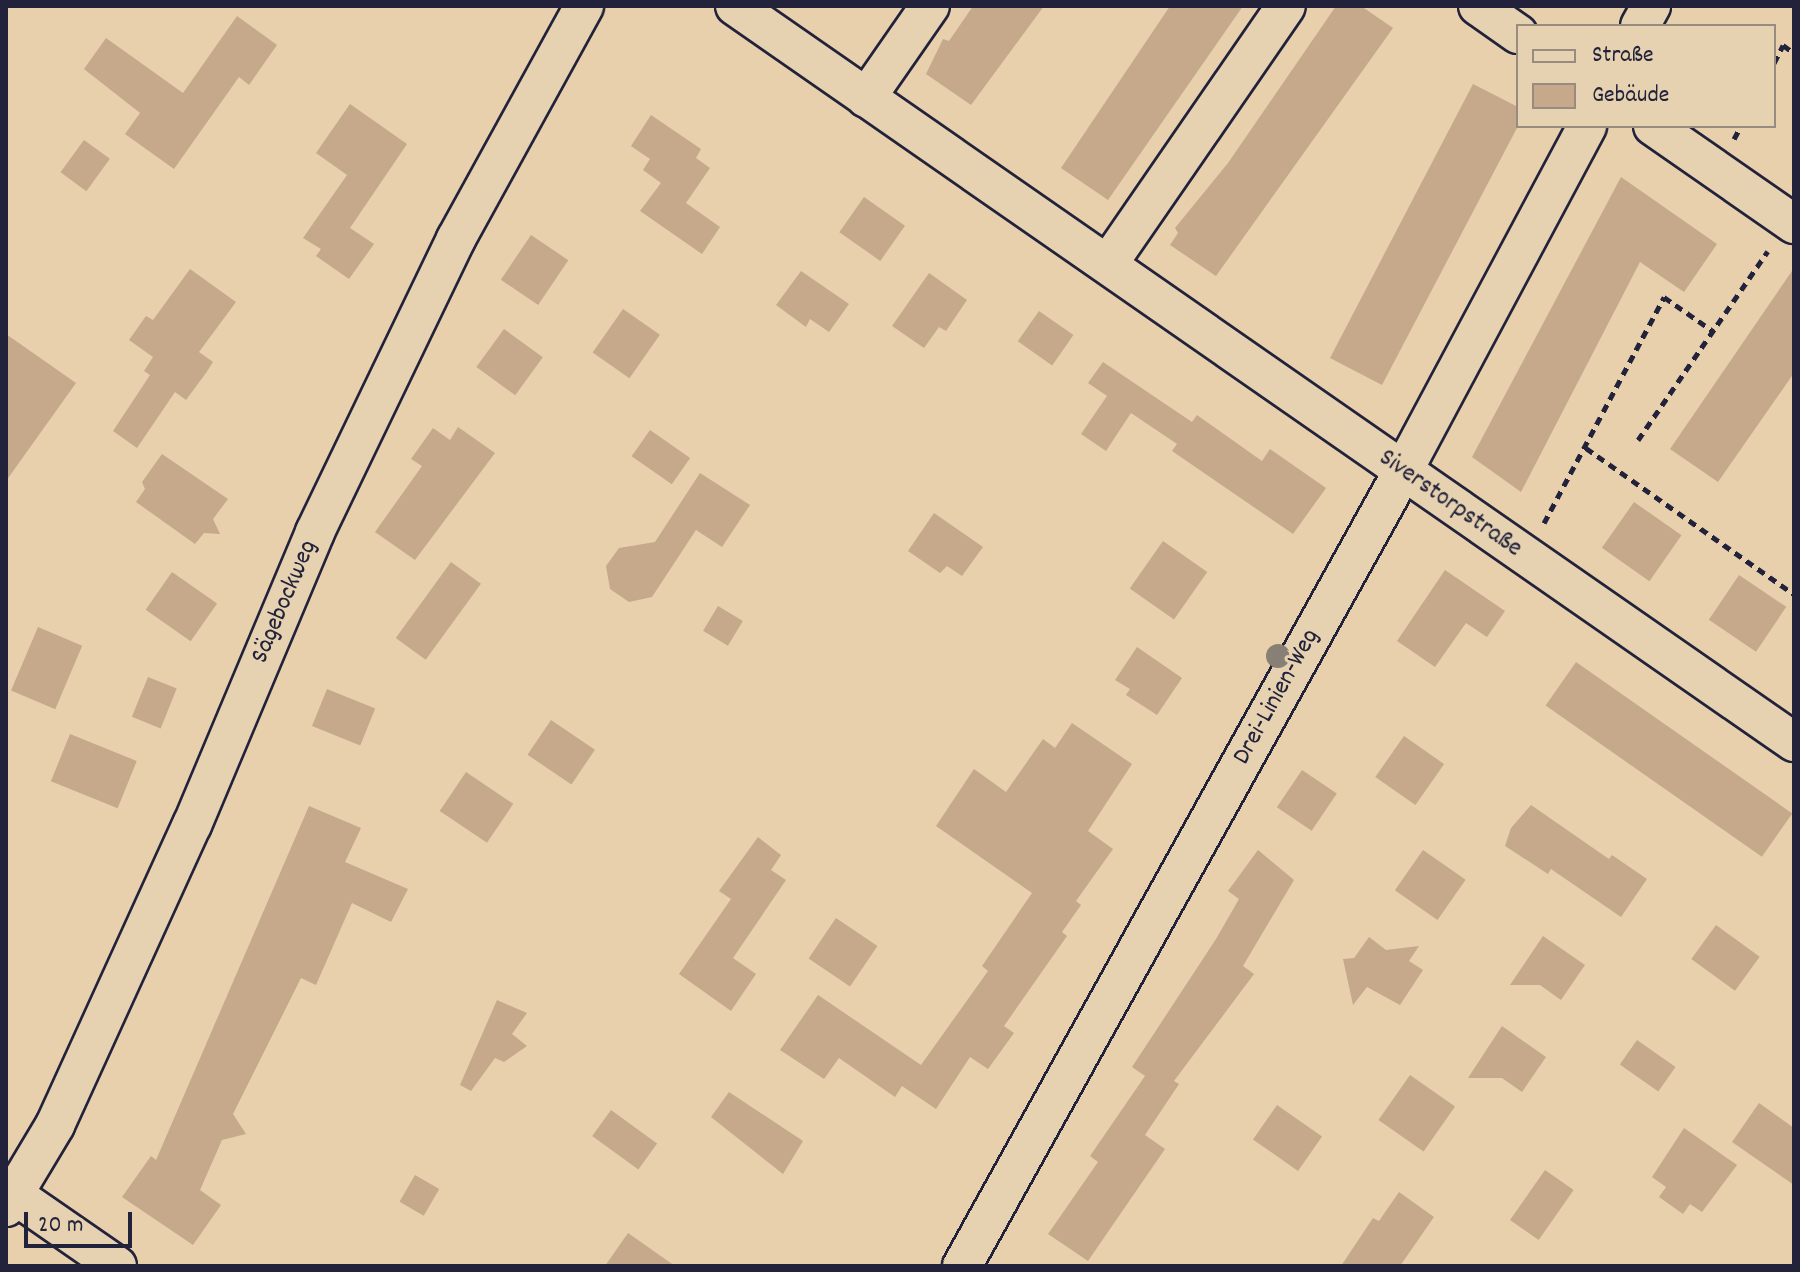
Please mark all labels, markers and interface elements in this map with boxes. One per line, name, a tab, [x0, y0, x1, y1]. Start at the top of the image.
legend	[1516, 24, 1776, 128]
text: Straße	[1592, 39, 1654, 73]
text: Gebäude	[1592, 79, 1669, 113]
street label: Siverstorpstraße	[1372, 443, 1528, 565]
street label: Sägebockweg	[245, 536, 325, 668]
street label: Drei-Linien-Weg	[1227, 624, 1327, 770]
scale bar	[28, 1196, 136, 1246]
text: 20 m	[38, 1209, 84, 1243]

